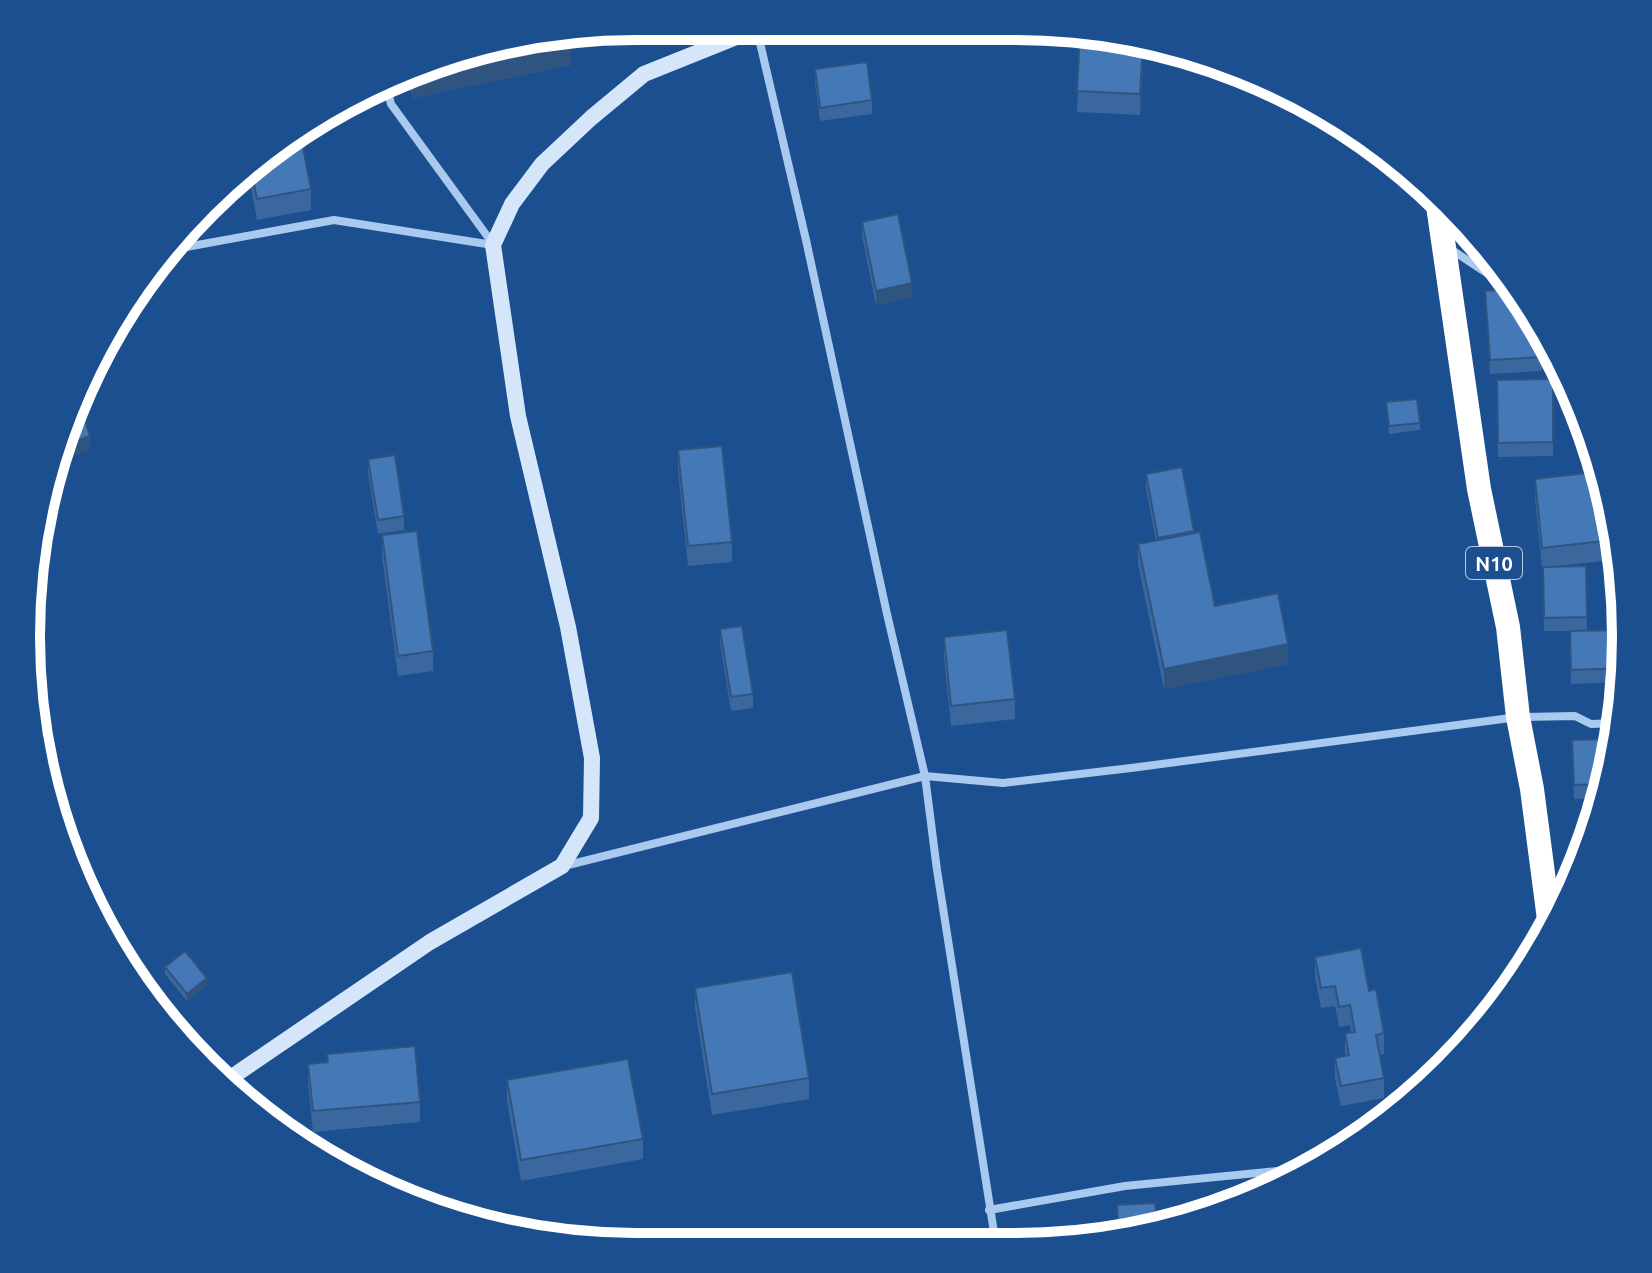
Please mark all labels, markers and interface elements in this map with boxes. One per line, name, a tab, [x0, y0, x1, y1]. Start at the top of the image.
road number: N10	[1466, 547, 1522, 579]

